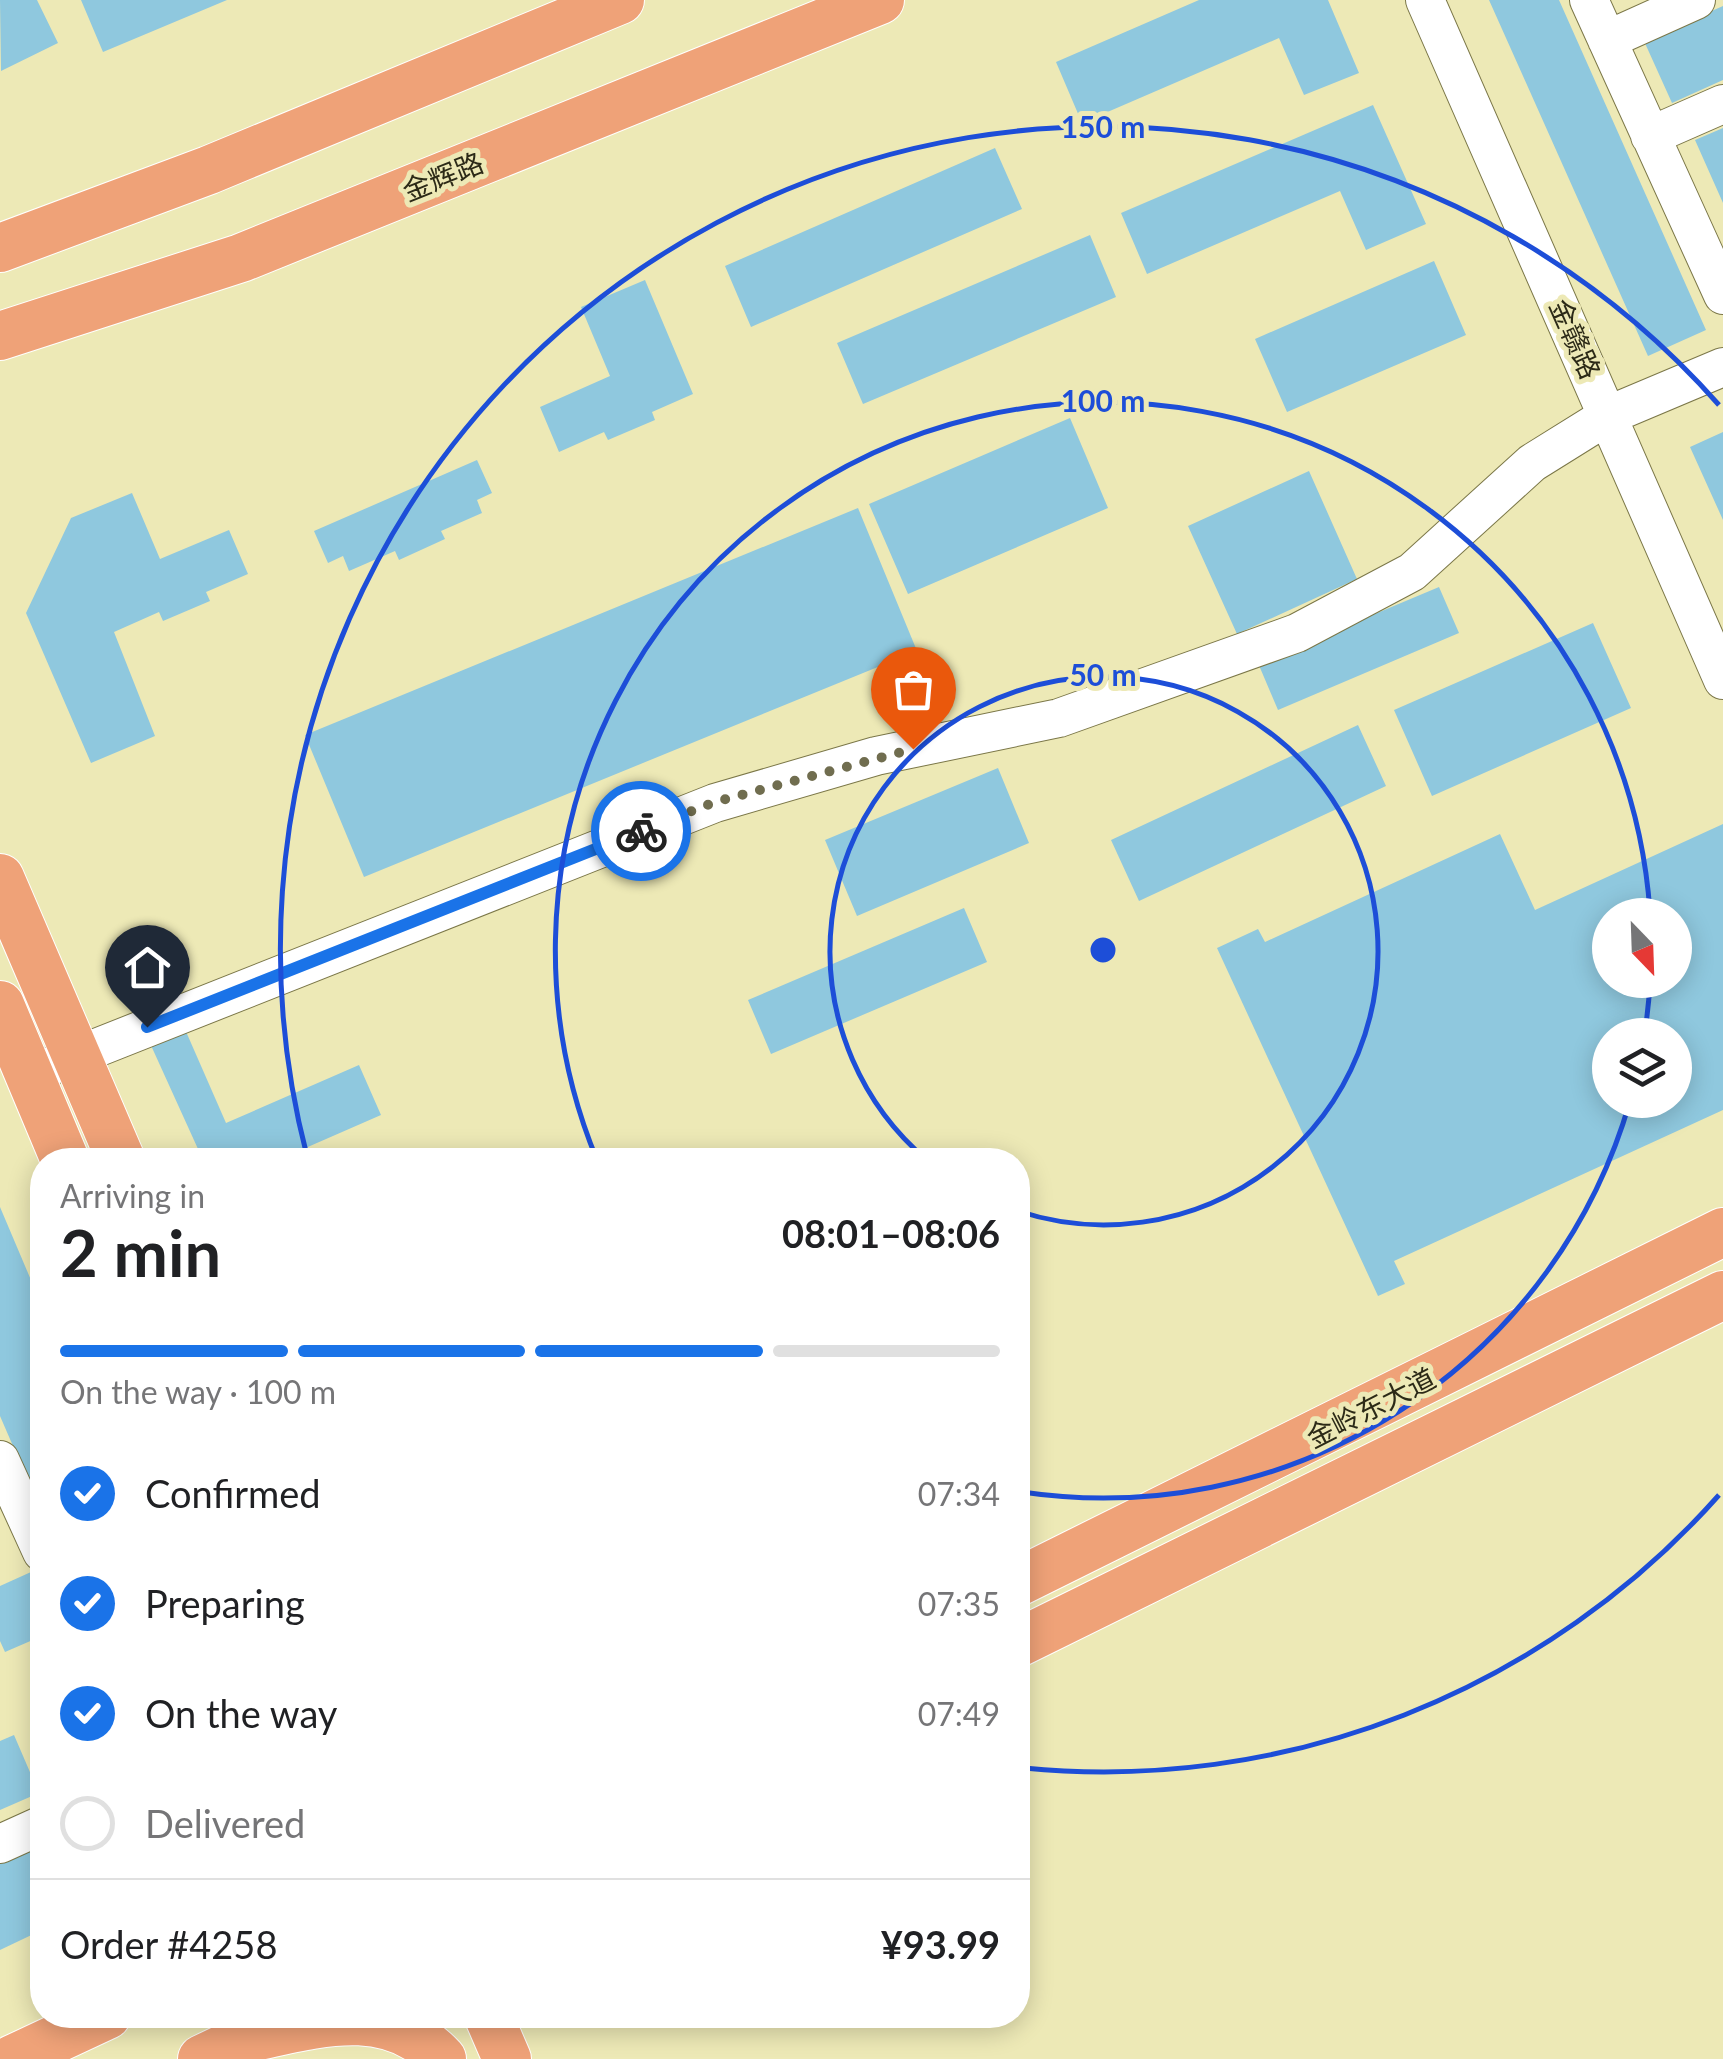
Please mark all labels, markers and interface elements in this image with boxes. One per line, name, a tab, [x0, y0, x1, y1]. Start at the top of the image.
text: 150 m	[1061, 108, 1145, 144]
street label: 金辉路	[397, 145, 488, 208]
street label: 金赣路	[1543, 293, 1609, 384]
text: 100 m	[1061, 382, 1145, 418]
pin	[871, 647, 956, 750]
text: 50 m	[1069, 656, 1137, 692]
icon: bag	[886, 662, 941, 717]
courier	[591, 781, 691, 881]
icon: bike	[614, 804, 669, 859]
north arrow	[1592, 898, 1692, 998]
map controls	[1592, 898, 1692, 1118]
pin	[105, 925, 190, 1028]
centre of rings	[1085, 932, 1121, 968]
icon: home	[120, 940, 175, 995]
button: layers	[1592, 1018, 1692, 1118]
text: Arriving in	[60, 1176, 205, 1215]
text: 08:01–08:06	[782, 1210, 1000, 1256]
text: 2 min	[60, 1213, 221, 1291]
street label: 金岭东大道	[1300, 1360, 1441, 1454]
text: On the way · 100 m	[60, 1372, 336, 1411]
icon: check	[60, 1466, 115, 1521]
text: Confirmed	[145, 1470, 321, 1516]
text: 07:34	[918, 1474, 1000, 1513]
icon: check	[60, 1576, 115, 1631]
text: Preparing	[145, 1580, 305, 1626]
text: 07:35	[918, 1584, 1000, 1623]
icon: check	[60, 1686, 115, 1741]
text: On the way	[145, 1690, 337, 1736]
text: 07:49	[918, 1694, 1000, 1733]
text: Delivered	[145, 1800, 305, 1846]
text: Order #4258	[60, 1921, 277, 1967]
text: ¥93.99	[881, 1921, 1000, 1967]

